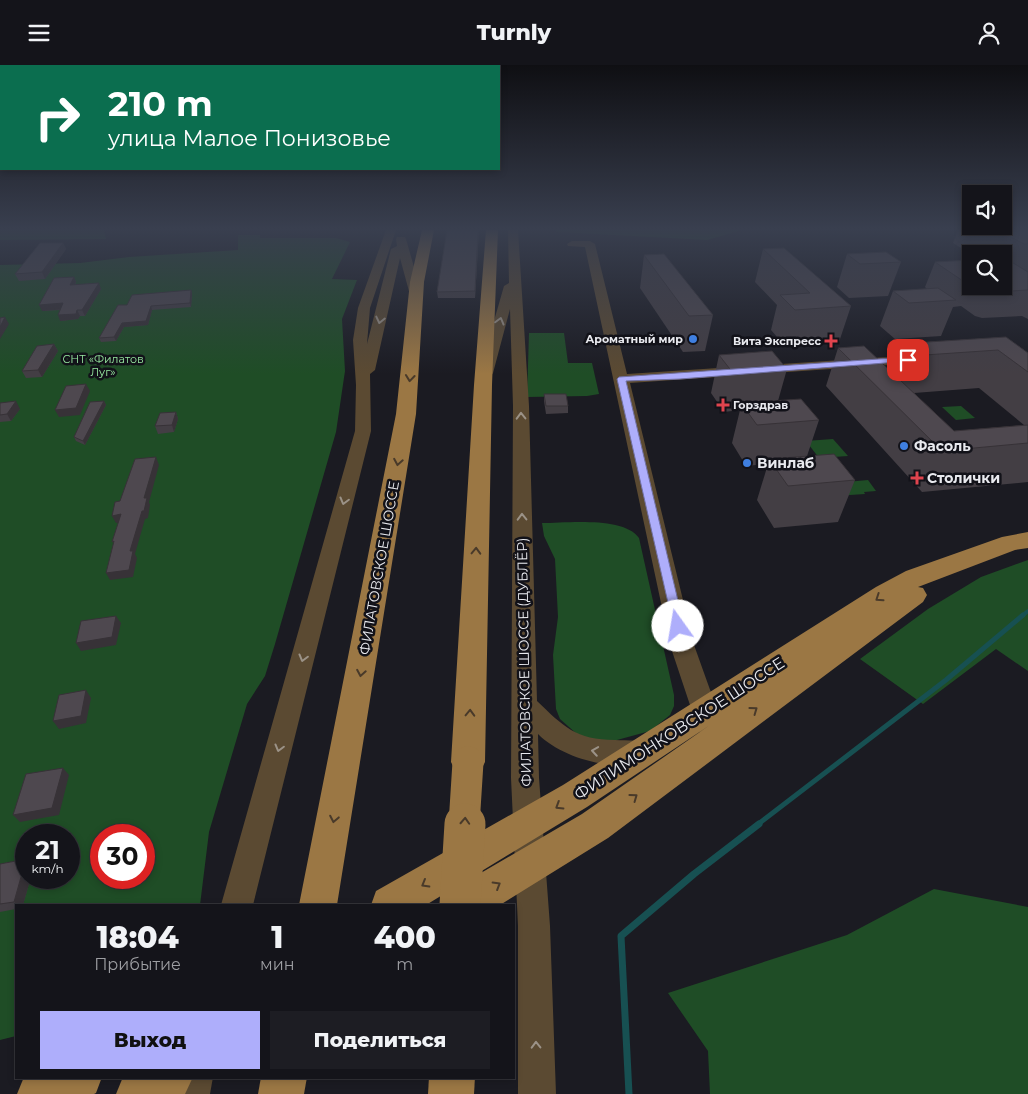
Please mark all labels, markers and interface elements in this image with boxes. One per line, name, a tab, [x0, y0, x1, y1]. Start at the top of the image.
icon: menu	[25, 19, 53, 47]
text: Turnly	[477, 19, 551, 46]
icon: person	[975, 19, 1003, 47]
text: 210 m	[108, 82, 213, 125]
icon: right	[25, 85, 90, 150]
text: улица Малое Понизовье	[108, 125, 391, 152]
map controls	[962, 185, 1012, 295]
button: sound	[962, 185, 1012, 235]
button: search	[962, 245, 1012, 295]
one-way arrow	[375, 315, 386, 324]
one-way arrow	[495, 318, 505, 326]
place label: Ароматный мир	[585, 332, 683, 346]
marker: Ароматный мир	[687, 333, 699, 345]
place label: Вита Экспресс	[733, 334, 821, 348]
marker: Вита Экспресс	[825, 335, 837, 347]
pin	[887, 339, 929, 381]
icon: arrive	[894, 346, 922, 374]
park label: СНТ «Филатов Луг»	[62, 352, 144, 379]
one-way arrow	[405, 374, 416, 382]
place label: Горздрав	[733, 398, 788, 412]
marker: Горздрав	[717, 399, 729, 411]
one-way arrow	[516, 412, 526, 420]
place label: Фасоль	[914, 437, 971, 455]
marker: Фасоль	[898, 440, 910, 452]
place label: Винлаб	[757, 454, 814, 472]
one-way arrow	[393, 457, 403, 466]
marker: Винлаб	[741, 457, 753, 469]
place label: Столички	[927, 469, 1000, 487]
marker: Столички	[911, 472, 923, 484]
street label: ФИЛАТОВСКОЕ ШОССЕ	[355, 480, 403, 656]
one-way arrow	[340, 496, 350, 504]
one-way arrow	[517, 512, 527, 520]
street label: ФИЛАТОВСКОЕ ШОССЕ (ДУБЛЁР)	[513, 537, 535, 787]
one-way arrow	[471, 546, 481, 554]
one-way arrow	[875, 592, 885, 601]
position arrow	[651, 599, 703, 651]
one-way arrow	[298, 653, 308, 661]
street label: ФИЛИМОНКОВСКОЕ ШОССЕ	[571, 653, 788, 804]
one-way arrow	[356, 669, 366, 678]
one-way arrow	[748, 707, 758, 716]
one-way arrow	[464, 709, 475, 717]
one-way arrow	[274, 743, 285, 752]
one-way arrow	[591, 747, 600, 757]
one-way arrow	[628, 794, 638, 803]
one-way arrow	[555, 800, 564, 810]
one-way arrow	[330, 814, 340, 823]
one-way arrow	[459, 817, 470, 825]
speed limit sign: 30	[90, 824, 155, 889]
text: 21	[35, 835, 60, 865]
text: km/h	[31, 861, 64, 876]
one-way arrow	[422, 878, 431, 888]
one-way arrow	[491, 882, 500, 892]
text: 18:04	[96, 919, 179, 956]
text: 1	[271, 919, 283, 956]
text: 400	[374, 919, 436, 956]
text: Прибытие	[94, 955, 181, 974]
text: мин	[260, 955, 295, 974]
text: m	[396, 955, 413, 974]
button: Выход	[40, 1011, 260, 1069]
button: Поделиться	[270, 1011, 490, 1069]
one-way arrow	[531, 1041, 541, 1049]

